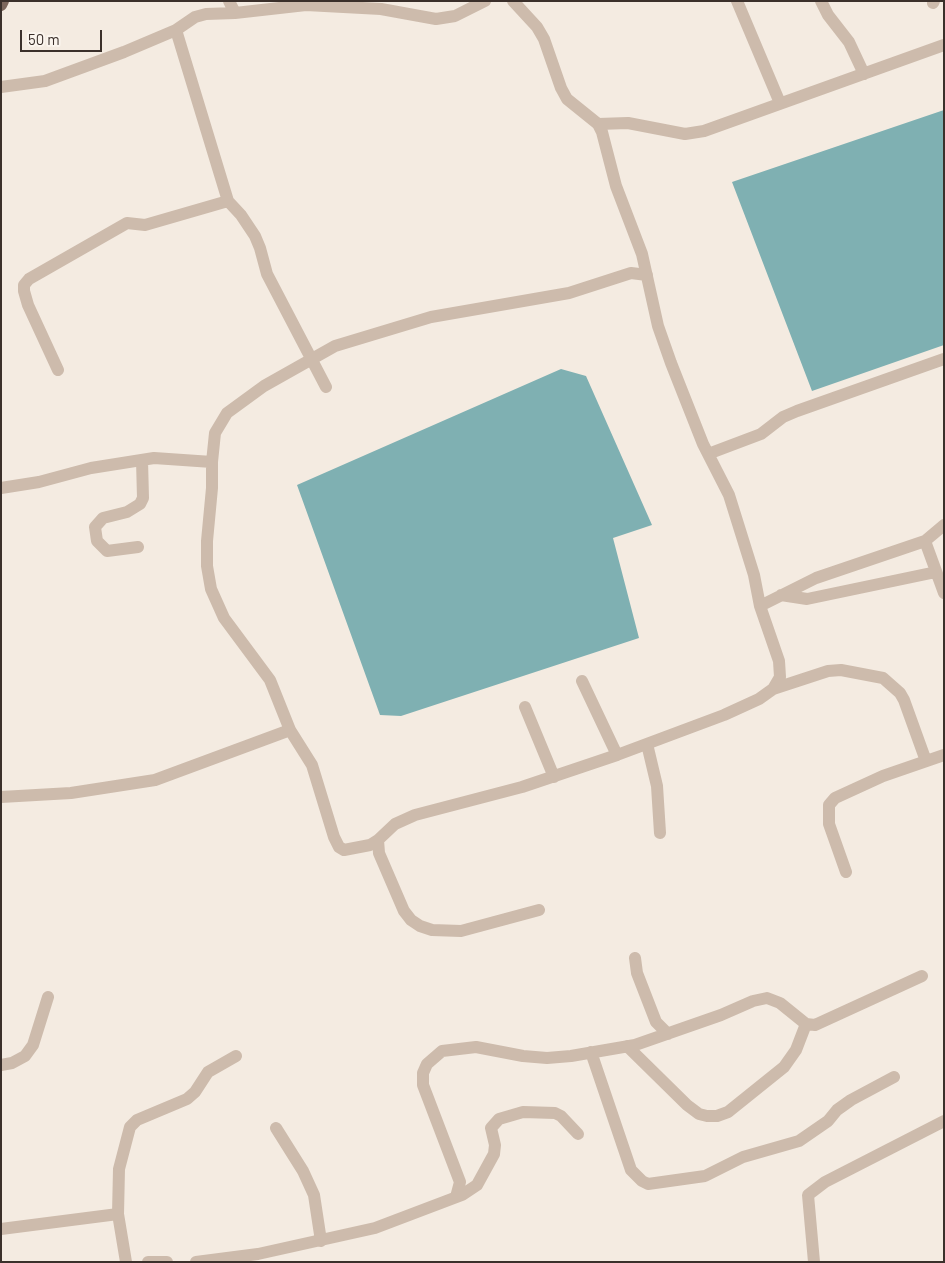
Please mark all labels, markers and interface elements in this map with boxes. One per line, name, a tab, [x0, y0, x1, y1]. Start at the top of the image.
scale bar	[22, 20, 105, 52]
text: 50 m	[28, 30, 60, 48]

